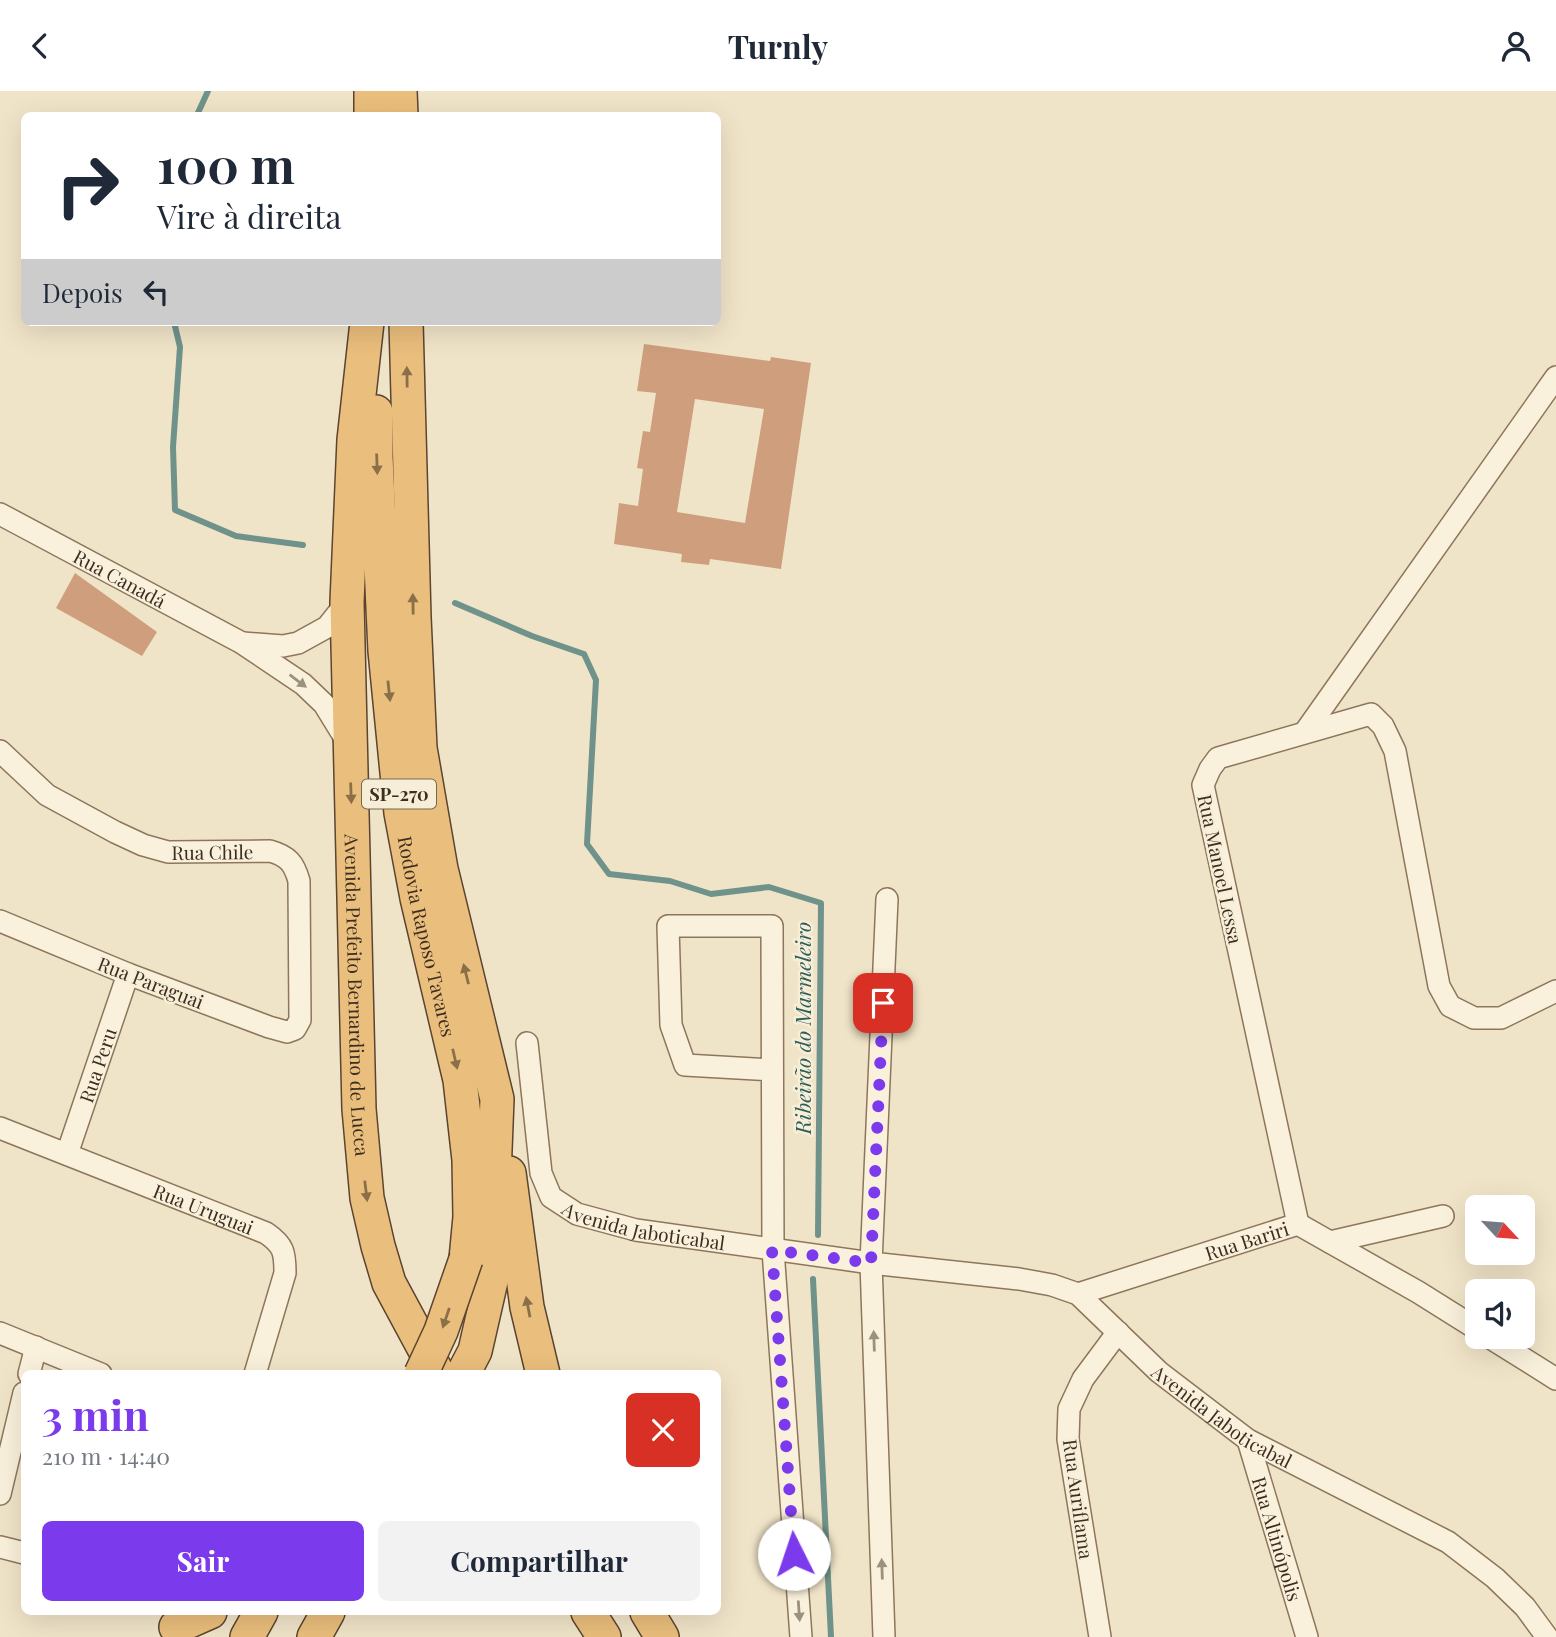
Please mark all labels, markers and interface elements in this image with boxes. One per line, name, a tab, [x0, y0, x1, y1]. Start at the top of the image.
text: Turnly	[728, 24, 828, 67]
icon: back	[21, 27, 59, 65]
icon: person	[1497, 27, 1535, 65]
text: 100 m	[157, 131, 295, 196]
icon: right	[42, 140, 133, 231]
text: Vire à direita	[157, 194, 341, 237]
icon: left	[137, 273, 175, 311]
text: Depois	[42, 275, 123, 310]
one-way arrow	[402, 366, 413, 388]
one-way arrow	[371, 453, 382, 475]
street label: Rua Canadá	[69, 543, 171, 613]
one-way arrow	[408, 593, 419, 615]
one-way arrow	[289, 674, 307, 689]
one-way arrow	[383, 680, 394, 702]
road number: SP-270	[362, 779, 436, 809]
one-way arrow	[345, 782, 357, 804]
street label: Rua Manoel Lessa	[1192, 792, 1250, 947]
street label: Avenida Prefeito Bernardino de Lucca	[339, 833, 376, 1158]
street label: Rodovia Raposo Tavares	[393, 834, 462, 1039]
street label: Rua Chile	[171, 838, 254, 865]
water label: Ribeirão do Marmeleiro	[788, 922, 816, 1135]
street label: Rua Paraguai	[94, 950, 208, 1014]
one-way arrow	[461, 963, 472, 985]
pin	[853, 973, 913, 1033]
icon: arrive	[864, 984, 902, 1022]
street label: Rua Peru	[72, 1024, 122, 1106]
one-way arrow	[450, 1048, 461, 1070]
street label: Rua Uruguai	[150, 1177, 258, 1240]
one-way arrow	[361, 1180, 372, 1202]
street label: Avenida Jaboticabal	[557, 1195, 727, 1255]
north arrow	[1465, 1195, 1535, 1265]
map controls	[1465, 1195, 1535, 1349]
street label: Rua Bariri	[1201, 1215, 1292, 1266]
button: sound	[1465, 1279, 1535, 1349]
one-way arrow	[522, 1296, 533, 1318]
one-way arrow	[440, 1307, 451, 1328]
one-way arrow	[868, 1330, 880, 1352]
street label: Avenida Jaboticabal	[1146, 1358, 1297, 1474]
text: 3 min	[42, 1386, 149, 1442]
button: close	[626, 1393, 700, 1467]
street label: Rua Auriflama	[1058, 1437, 1100, 1561]
text: 210 m · 14:40	[42, 1440, 170, 1471]
street label: Rua Altinópolis	[1247, 1473, 1309, 1604]
position arrow	[757, 1517, 831, 1591]
button: Sair	[42, 1521, 364, 1601]
button: Compartilhar	[378, 1521, 700, 1601]
one-way arrow	[876, 1558, 887, 1580]
one-way arrow	[794, 1601, 805, 1623]

